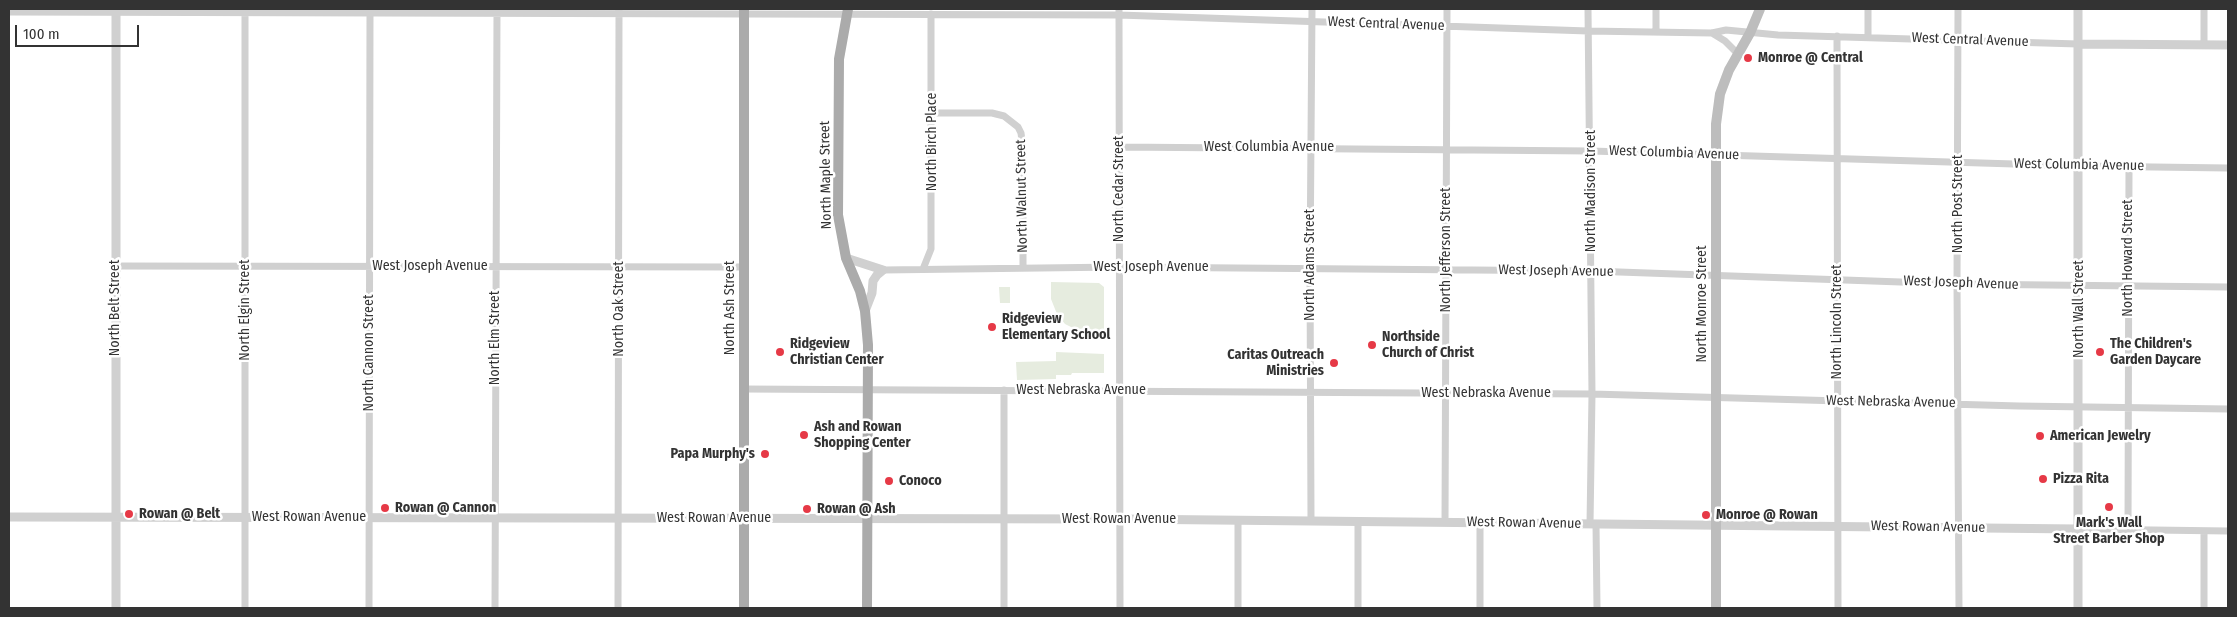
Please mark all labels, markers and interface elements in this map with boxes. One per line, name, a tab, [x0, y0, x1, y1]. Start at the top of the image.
street label: West Central Avenue	[1327, 14, 1445, 34]
scale bar	[18, 15, 141, 47]
text: 100 m	[23, 25, 60, 43]
street label: West Central Avenue	[1911, 30, 2029, 50]
place label: Monroe @ Central	[1758, 50, 1863, 66]
marker: Monroe @ Central	[1742, 52, 1754, 64]
street label: North Birch Place	[924, 93, 940, 191]
street label: North Maple Street	[817, 121, 835, 229]
street label: North Madison Street	[1583, 130, 1599, 252]
street label: North Cedar Street	[1111, 136, 1127, 242]
street label: North Walnut Street	[1013, 139, 1031, 253]
street label: West Columbia Avenue	[1204, 139, 1334, 155]
street label: West Columbia Avenue	[1609, 142, 1739, 164]
street label: North Post Street	[1950, 155, 1966, 253]
street label: West Columbia Avenue	[2014, 155, 2144, 175]
street label: North Jefferson Street	[1438, 187, 1454, 313]
street label: North Howard Street	[2120, 199, 2136, 317]
street label: North Adams Street	[1302, 209, 1318, 321]
street label: North Monroe Street	[1694, 245, 1710, 363]
street label: West Joseph Avenue	[372, 258, 488, 274]
street label: North Elgin Street	[237, 259, 253, 361]
street label: West Joseph Avenue	[1093, 259, 1209, 275]
street label: North Belt Street	[107, 260, 123, 356]
street label: North Wall Street	[2071, 260, 2087, 358]
street label: North Oak Street	[611, 261, 627, 357]
street label: North Ash Street	[722, 261, 738, 355]
street label: West Joseph Avenue	[1498, 262, 1614, 280]
street label: North Lincoln Street	[1829, 265, 1845, 379]
street label: West Joseph Avenue	[1903, 273, 2019, 293]
street label: North Elm Street	[487, 291, 503, 385]
street label: North Cannon Street	[361, 294, 377, 412]
place label: Ridgeview Elementary School	[1002, 311, 1110, 344]
marker: Ridgeview Elementary School	[986, 321, 998, 333]
place label: Northside Church of Christ	[1382, 329, 1474, 362]
place label: Ridgeview Christian Center	[790, 336, 884, 368]
place label: The Children's Garden Daycare	[2110, 336, 2201, 368]
marker: Northside Church of Christ	[1366, 339, 1378, 351]
marker: Ridgeview Christian Center	[774, 346, 786, 358]
marker: The Children's Garden Daycare	[2094, 346, 2106, 358]
place label: Caritas Outreach Ministries	[1227, 347, 1324, 380]
marker: Caritas Outreach Ministries	[1328, 357, 1340, 369]
street label: West Nebraska Avenue	[1016, 382, 1146, 398]
street label: West Nebraska Avenue	[1421, 385, 1551, 401]
street label: West Nebraska Avenue	[1826, 392, 1956, 412]
place label: Ash and Rowan Shopping Center	[814, 419, 911, 452]
place label: American Jewelry	[2050, 428, 2151, 444]
marker: Ash and Rowan Shopping Center	[798, 429, 810, 441]
marker: American Jewelry	[2034, 430, 2046, 442]
place label: Papa Murphy's	[671, 446, 755, 462]
marker: Papa Murphy's	[759, 448, 771, 460]
place label: Pizza Rita	[2053, 471, 2109, 487]
place label: Conoco	[899, 473, 942, 489]
marker: Pizza Rita	[2037, 473, 2049, 485]
marker: Conoco	[883, 475, 895, 487]
place label: Rowan @ Cannon	[395, 500, 496, 516]
place label: Rowan @ Ash	[817, 501, 896, 517]
marker: Mark's Wall Street Barber Shop	[2103, 501, 2115, 513]
marker: Rowan @ Cannon	[379, 502, 391, 514]
marker: Rowan @ Ash	[801, 503, 813, 515]
place label: Rowan @ Belt	[139, 506, 220, 522]
place label: Monroe @ Rowan	[1716, 507, 1818, 523]
marker: Rowan @ Belt	[123, 508, 135, 520]
street label: West Rowan Avenue	[252, 509, 366, 525]
marker: Monroe @ Rowan	[1700, 509, 1712, 521]
street label: West Rowan Avenue	[657, 510, 771, 526]
street label: West Rowan Avenue	[1062, 511, 1176, 527]
street label: West Rowan Avenue	[1467, 514, 1581, 532]
place label: Mark's Wall Street Barber Shop	[2053, 515, 2165, 548]
street label: West Rowan Avenue	[1871, 518, 1985, 536]

